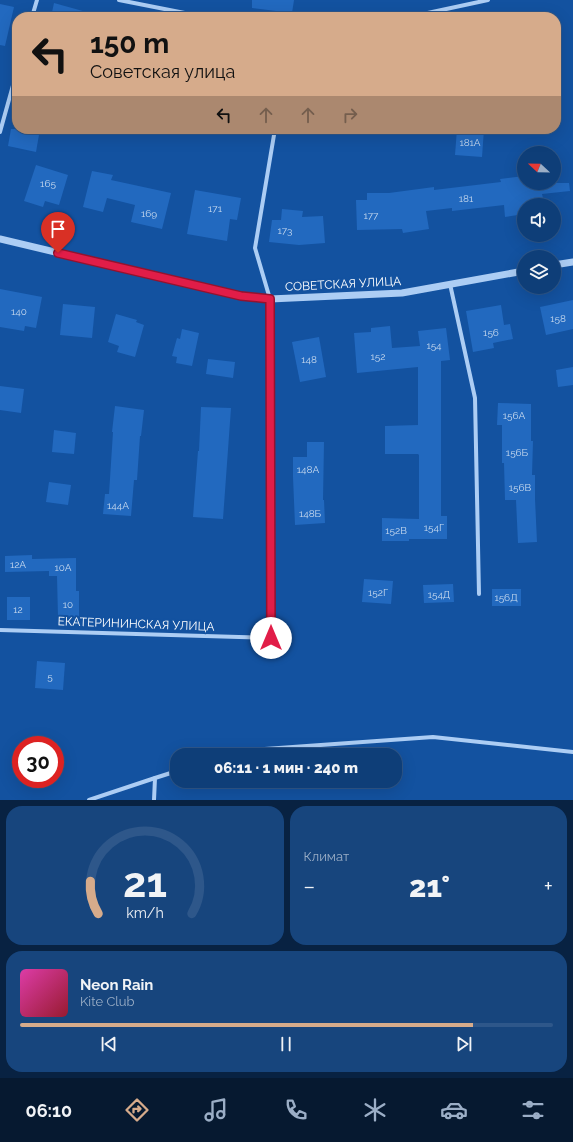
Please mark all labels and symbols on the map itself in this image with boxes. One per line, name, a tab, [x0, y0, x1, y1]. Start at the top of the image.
house number: 181А	[459, 137, 481, 148]
north arrow	[517, 146, 561, 190]
house number: 165	[40, 178, 56, 189]
house number: 181	[459, 193, 474, 204]
house number: 171	[208, 203, 223, 214]
house number: 169	[141, 208, 157, 219]
house number: 177	[364, 210, 379, 221]
pin	[41, 212, 75, 253]
house number: 173	[278, 225, 292, 236]
street label: СОВЕТСКАЯ УЛИЦА	[285, 274, 401, 294]
house number: 140	[11, 306, 27, 317]
house number: 158	[550, 313, 566, 324]
house number: 156	[483, 327, 499, 338]
house number: 154	[426, 340, 442, 351]
house number: 152	[371, 351, 385, 362]
house number: 148	[301, 354, 317, 365]
house number: 156А	[503, 410, 525, 421]
house number: 156Б	[506, 447, 529, 458]
house number: 148А	[297, 464, 319, 475]
house number: 156В	[509, 482, 532, 493]
house number: 144А	[107, 500, 129, 511]
house number: 148Б	[299, 508, 322, 519]
house number: 154Г	[424, 522, 444, 533]
house number: 152В	[385, 525, 407, 536]
house number: 12А	[10, 559, 26, 570]
house number: 10А	[55, 562, 72, 573]
house number: 152Г	[368, 587, 388, 598]
house number: 154Д	[428, 589, 451, 600]
house number: 156Д	[494, 592, 518, 603]
house number: 10	[63, 599, 73, 610]
house number: 12	[13, 604, 23, 615]
street label: ЕКАТЕРИНИНСКАЯ УЛИЦА	[57, 614, 215, 634]
position arrow	[250, 617, 292, 659]
house number: 5	[47, 671, 53, 682]
speed limit sign: 30	[12, 736, 64, 788]

